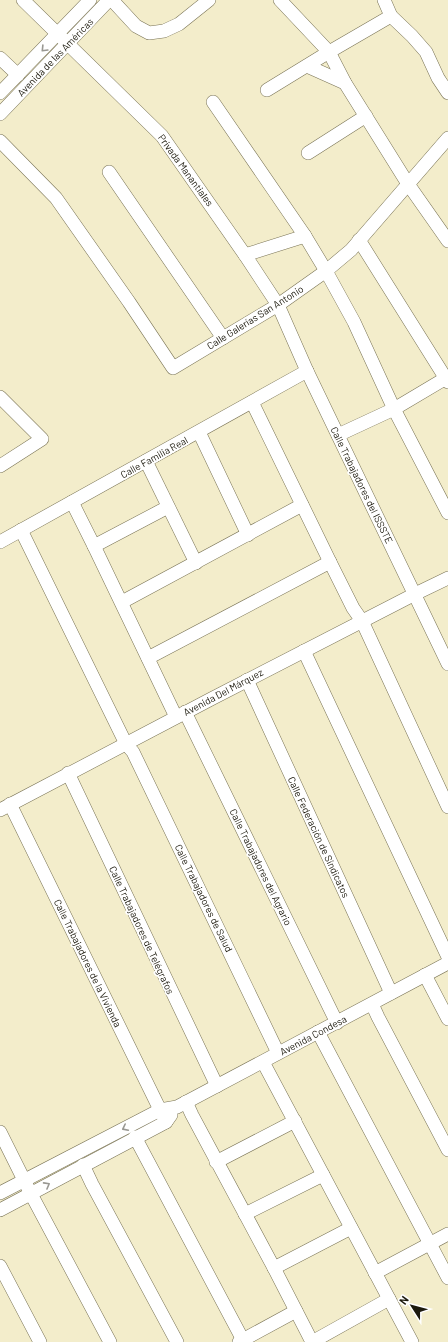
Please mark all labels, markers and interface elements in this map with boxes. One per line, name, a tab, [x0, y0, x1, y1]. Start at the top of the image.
street label: Avenida de las Américas	[15, 15, 96, 99]
one-way arrow	[41, 44, 49, 52]
street label: Privada Manantiales	[156, 132, 216, 209]
street label: Calle Galerías San Antonio	[204, 282, 306, 352]
street label: Calle Trabajadores del ISSSTE	[328, 425, 396, 545]
street label: Calle Familia Real	[118, 434, 190, 480]
street label: Avenida Del Márquez	[181, 666, 265, 718]
street label: Calle Federación de Sindicatos	[286, 775, 352, 900]
street label: Calle Trabajadores del Agrario	[227, 807, 295, 927]
street label: Calle Trabajadores de Salud	[173, 842, 235, 954]
street label: Calle Trabajadores de Telégrafos	[107, 864, 177, 996]
street label: Calle Trabajadores de la Vivienda	[52, 897, 124, 1029]
street label: Avenida Condesa	[278, 1012, 348, 1058]
one-way arrow	[122, 1123, 130, 1131]
one-way arrow	[43, 1183, 50, 1190]
north arrow	[392, 1286, 432, 1326]
text: N	[396, 1293, 411, 1307]

